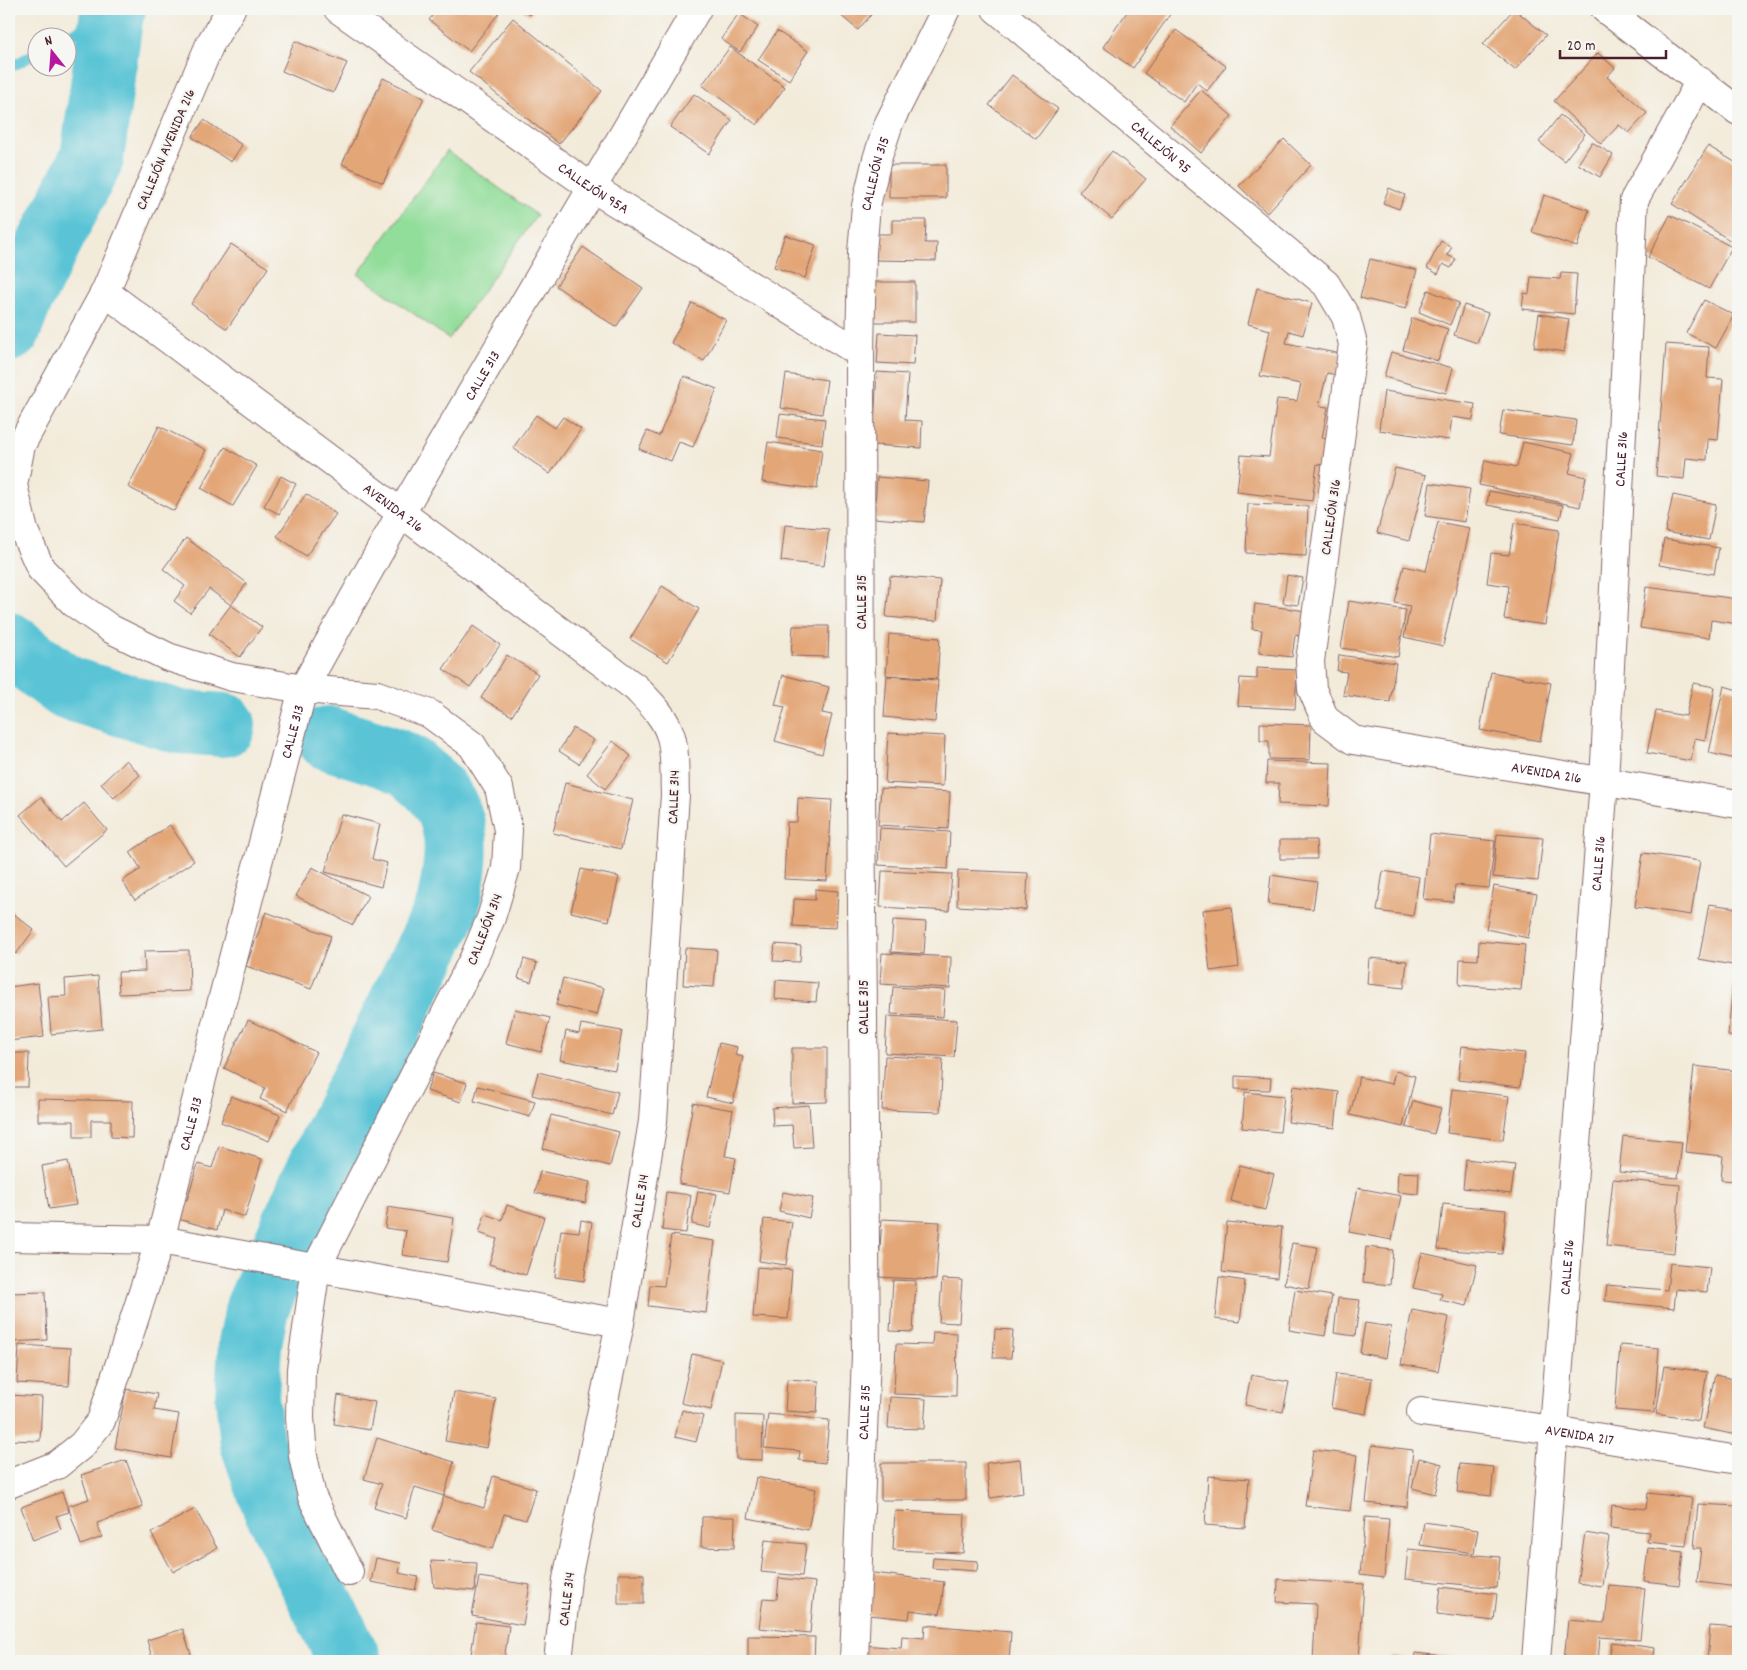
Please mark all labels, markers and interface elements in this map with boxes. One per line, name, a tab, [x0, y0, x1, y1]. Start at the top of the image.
north arrow	[28, 28, 78, 78]
scale bar	[1560, 28, 1666, 60]
text: N	[43, 31, 55, 52]
text: 20 m	[1567, 36, 1595, 58]
street label: CALLEJÓN AVENIDA 216	[131, 86, 202, 214]
street label: CALLEJÓN 95	[1125, 116, 1195, 180]
street label: CALLEJÓN 315	[857, 134, 897, 212]
street label: CALLEJÓN 95A	[552, 158, 633, 221]
street label: CALLE 313	[460, 347, 507, 406]
street label: CALLE 316	[1610, 431, 1635, 487]
street label: CALLEJÓN 316	[1316, 478, 1348, 557]
street label: AVENIDA 216	[357, 479, 427, 539]
street label: CALLE 315	[852, 574, 874, 630]
street label: CALLE 313	[276, 703, 311, 761]
street label: AVENIDA 216	[1510, 757, 1583, 791]
street label: CALLE 314	[663, 770, 687, 825]
street label: CALLE 316	[1587, 835, 1613, 892]
street label: CALLEJÓN 314	[462, 891, 510, 969]
street label: CALLE 315	[854, 979, 876, 1035]
street label: CALLE 313	[175, 1095, 210, 1153]
street label: CALLE 314	[626, 1173, 656, 1230]
street label: CALLE 316	[1555, 1239, 1582, 1296]
street label: CALLE 315	[854, 1384, 878, 1440]
street label: AVENIDA 217	[1543, 1420, 1615, 1453]
street label: CALLE 314	[554, 1571, 582, 1628]

